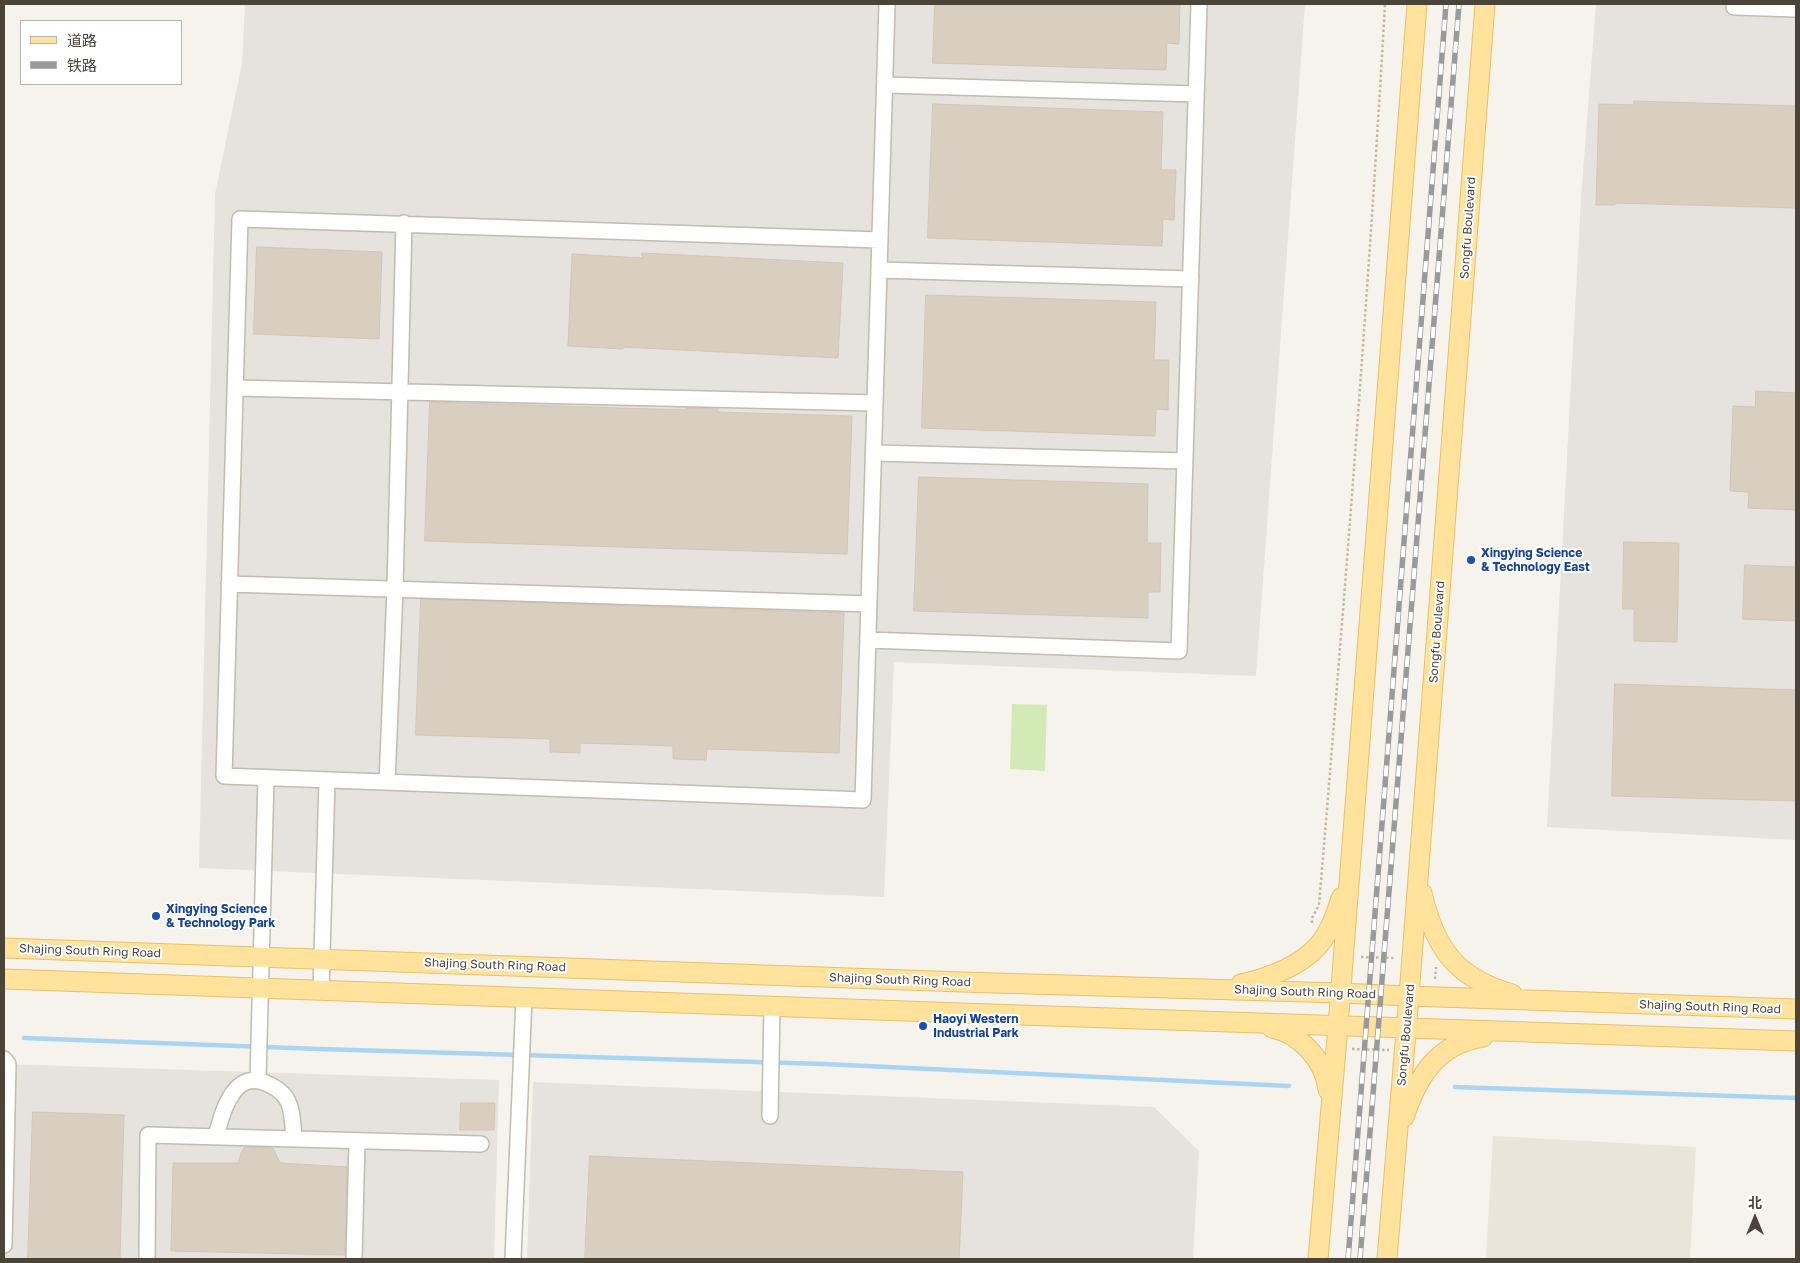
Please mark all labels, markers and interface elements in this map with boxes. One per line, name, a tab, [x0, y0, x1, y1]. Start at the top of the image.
legend	[20, 20, 182, 85]
text: 道路	[67, 31, 97, 49]
text: 铁路	[67, 56, 97, 74]
street label: Songfu Boulevard	[1457, 176, 1479, 280]
place label: Xingying Science & Technology East	[1481, 546, 1590, 574]
marker: Xingying Science & Technology East	[1465, 554, 1477, 566]
street label: Songfu Boulevard	[1426, 580, 1448, 684]
place label: Xingying Science & Technology Park	[166, 902, 275, 930]
marker: Xingying Science & Technology Park	[150, 910, 162, 922]
street label: Shajing South Ring Road	[19, 941, 161, 961]
street label: Shajing South Ring Road	[424, 955, 566, 975]
street label: Shajing South Ring Road	[829, 970, 971, 990]
street label: Shajing South Ring Road	[1234, 982, 1376, 1002]
street label: Songfu Boulevard	[1394, 983, 1418, 1087]
street label: Shajing South Ring Road	[1639, 997, 1781, 1017]
place label: Haoyi Western Industrial Park	[933, 1012, 1019, 1040]
marker: Haoyi Western Industrial Park	[917, 1020, 929, 1032]
north arrow	[1730, 1193, 1780, 1243]
text: 北	[1748, 1194, 1762, 1211]

